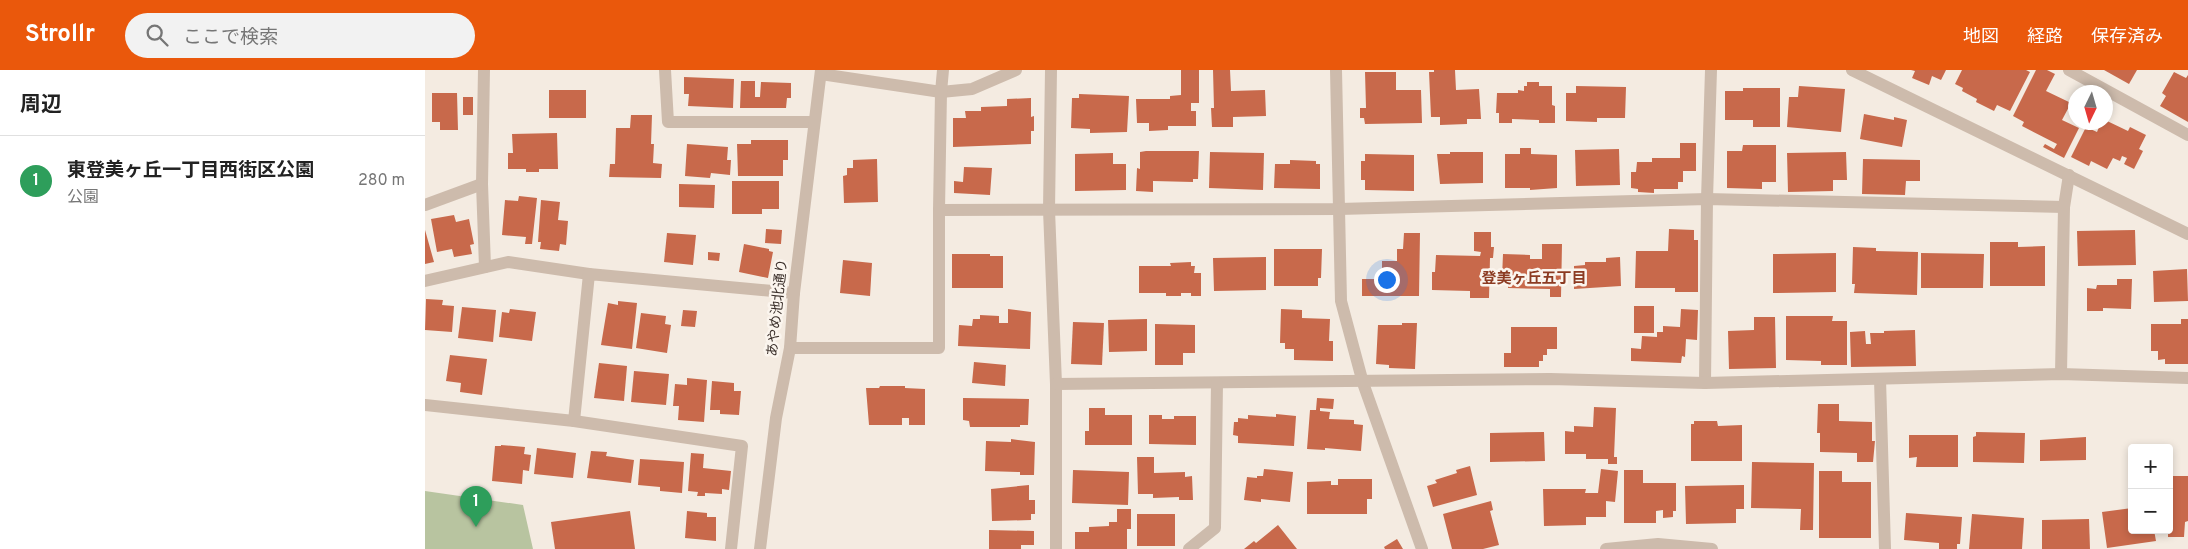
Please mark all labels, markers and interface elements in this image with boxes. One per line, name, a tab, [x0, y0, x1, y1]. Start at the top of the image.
search box	[125, 13, 475, 58]
text: Strollr	[25, 20, 95, 50]
icon: search	[143, 21, 171, 49]
text: ここで検索	[183, 26, 278, 50]
text: 地図	[1963, 26, 1999, 49]
text: 経路	[2027, 26, 2063, 49]
text: 保存済み	[2091, 26, 2163, 49]
north arrow	[2068, 85, 2113, 130]
text: 周辺	[20, 92, 62, 119]
text: 東登美ヶ丘一丁目西街区公園	[67, 159, 314, 183]
text: 1	[33, 171, 39, 191]
text: 280 m	[358, 171, 405, 191]
text: 公園	[67, 188, 99, 208]
street label: あやめ池北通り	[763, 258, 792, 358]
your location	[1374, 267, 1400, 293]
district label: 登美ヶ丘五丁目	[1481, 270, 1587, 289]
map controls	[2128, 444, 2173, 534]
button: +	[2128, 444, 2173, 489]
pin: 1	[460, 486, 492, 527]
button: −	[2128, 489, 2173, 534]

